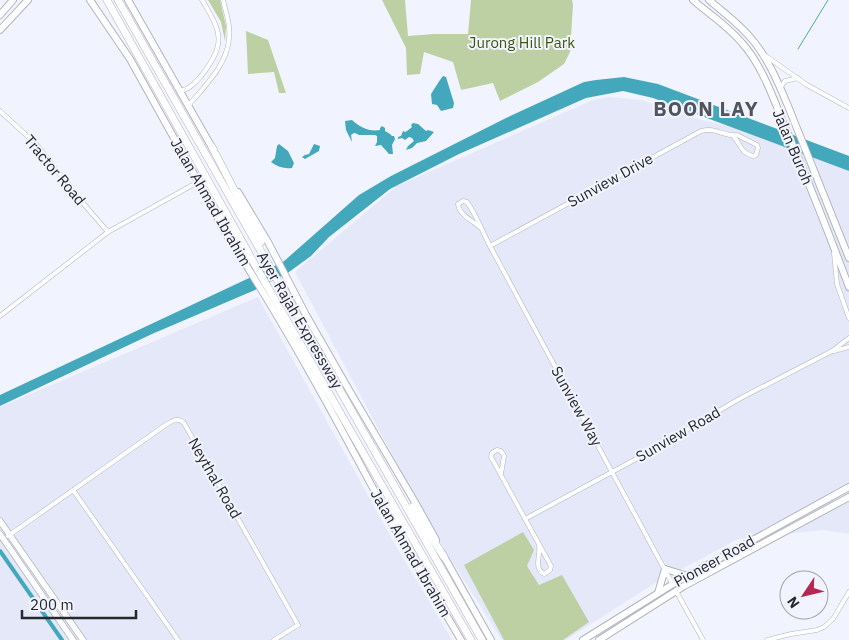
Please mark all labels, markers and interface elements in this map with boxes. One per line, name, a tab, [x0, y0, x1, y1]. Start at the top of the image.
park label: Jurong Hill Park	[469, 33, 575, 52]
district label: BOON LAY	[653, 95, 759, 122]
street label: Jalan Buroh	[769, 106, 817, 188]
street label: Tractor Road	[20, 131, 90, 209]
street label: Jalan Ahmad Ibrahim	[167, 135, 255, 269]
street label: Sunview Drive	[564, 149, 656, 211]
street label: Ayer Rajah Expressway	[253, 248, 347, 392]
street label: Sunview Way	[547, 363, 607, 450]
street label: Sunview Road	[632, 402, 724, 466]
street label: Neythal Road	[184, 434, 246, 522]
street label: Jalan Ahmad Ibrahim	[367, 486, 455, 620]
street label: Pioneer Road	[670, 531, 758, 591]
north arrow	[779, 570, 829, 620]
scale bar	[22, 588, 136, 620]
text: N	[783, 593, 804, 612]
text: 200 m	[30, 595, 74, 614]

